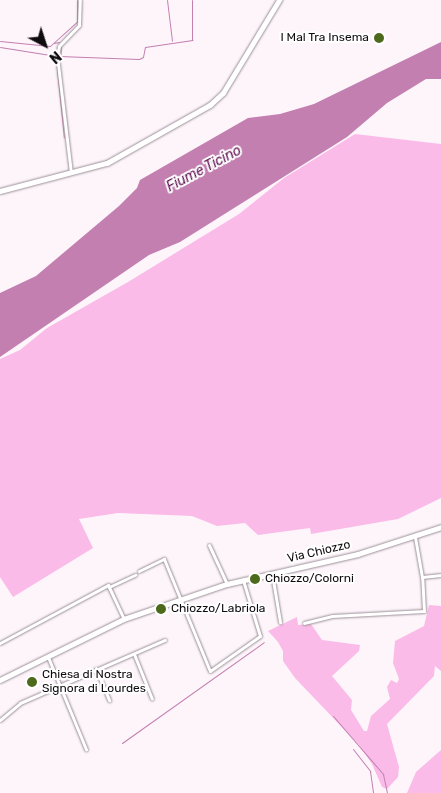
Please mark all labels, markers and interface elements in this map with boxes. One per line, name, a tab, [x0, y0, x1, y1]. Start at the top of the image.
north arrow	[20, 20, 70, 70]
place label: I Mal Tra Insema	[280, 31, 369, 45]
marker: I Mal Tra Insema	[373, 32, 385, 44]
text: N	[46, 47, 64, 67]
water label: Fiume Ticino	[164, 142, 244, 196]
street label: Via Chiozzo	[286, 538, 352, 566]
place label: Chiozzo/Colorni	[265, 572, 354, 586]
marker: Chiozzo/Colorni	[249, 573, 261, 585]
place label: Chiozzo/Labriola	[171, 602, 265, 616]
marker: Chiozzo/Labriola	[155, 603, 167, 615]
place label: Chiesa di Nostra Signora di Lourdes	[42, 668, 146, 696]
marker: Chiesa di Nostra Signora di Lourdes	[26, 676, 38, 688]

